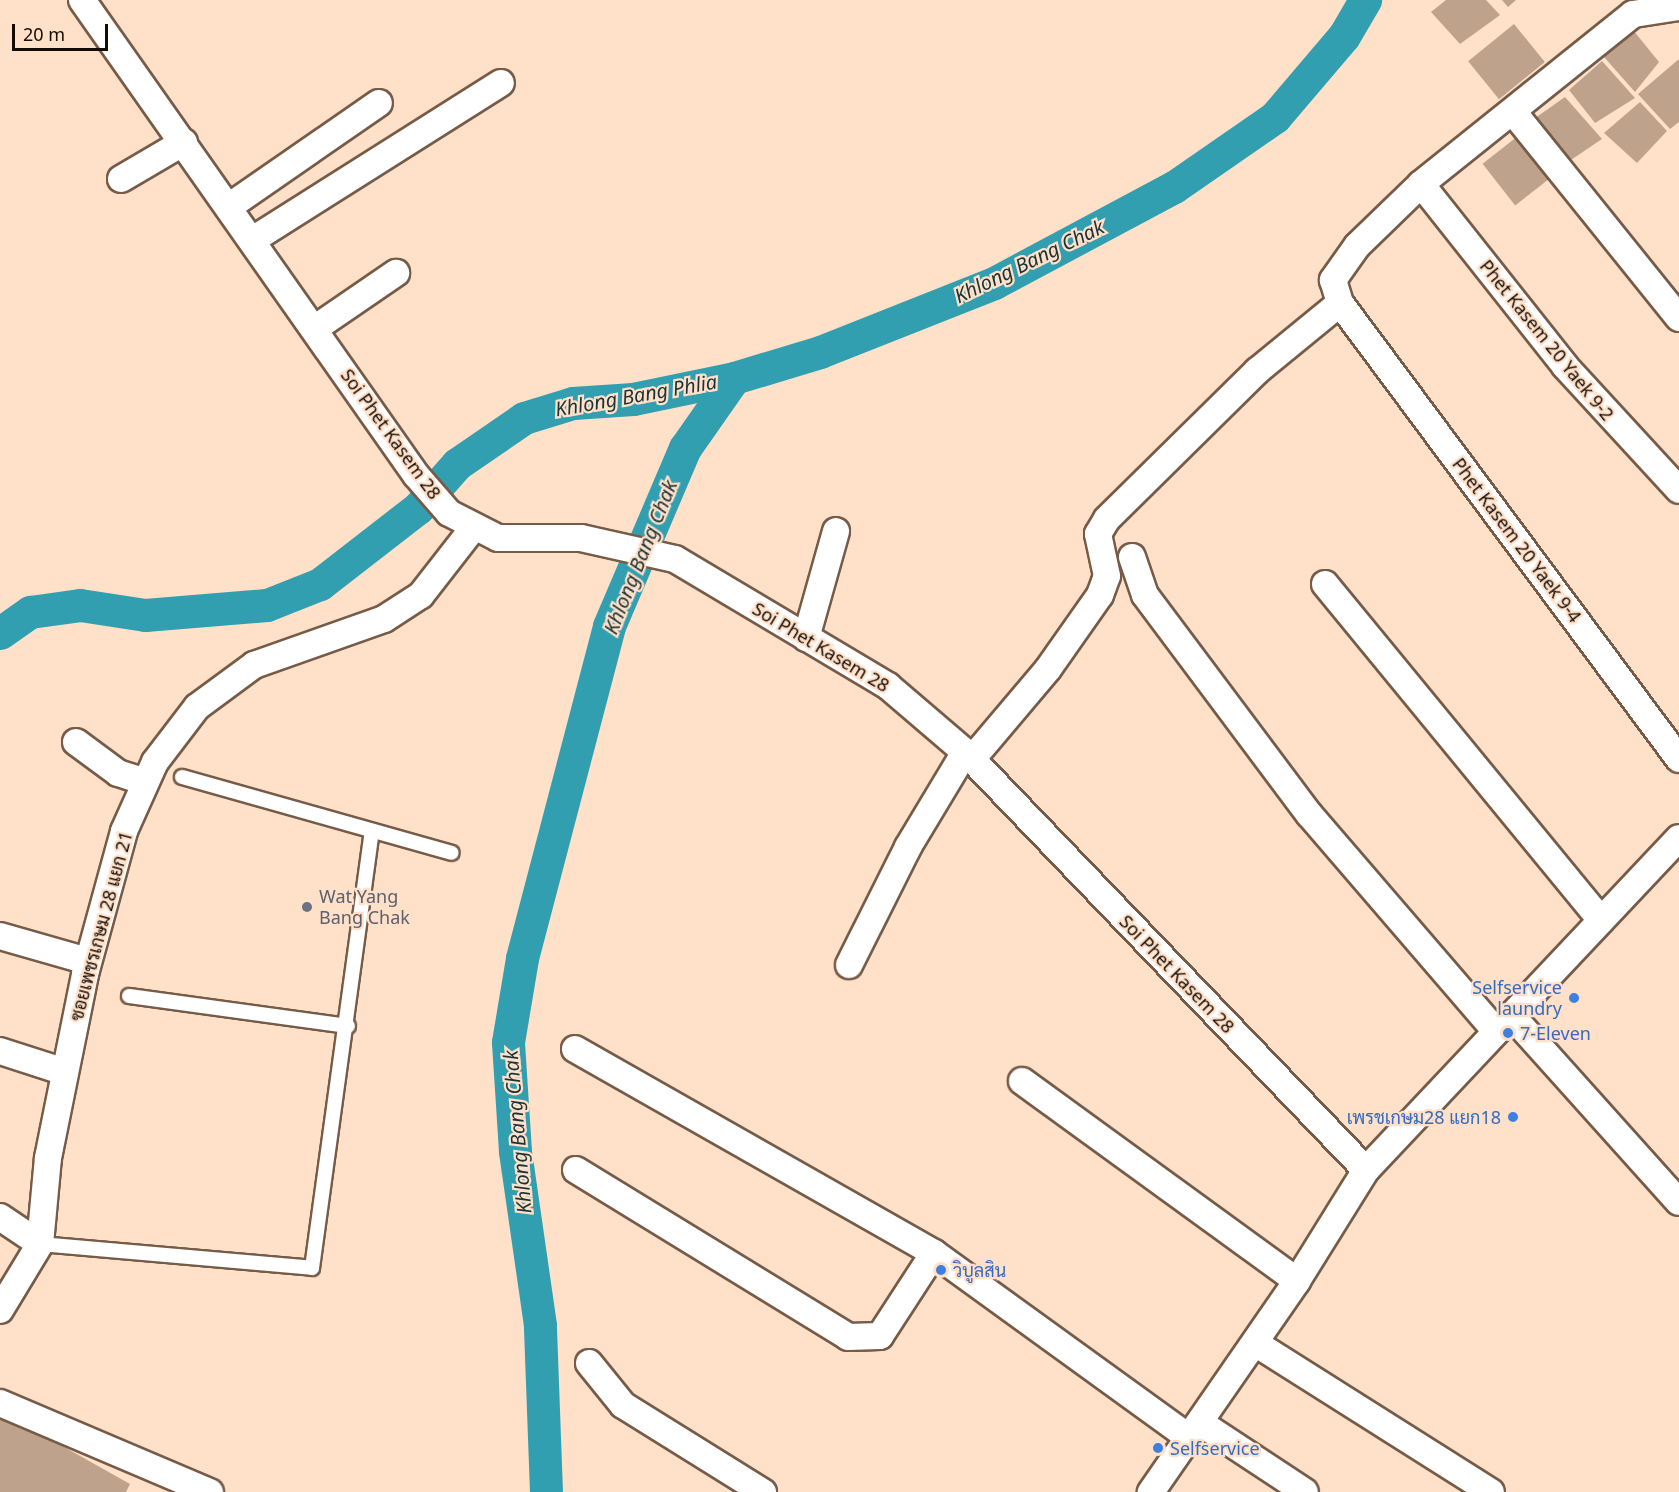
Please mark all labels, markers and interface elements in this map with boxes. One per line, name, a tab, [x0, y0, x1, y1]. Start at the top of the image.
scale bar	[15, 12, 111, 50]
text: 20 m	[23, 22, 65, 46]
water label: Khlong Bang Chak	[950, 214, 1108, 308]
street label: Phet Kasem 20 Yaek 9-2	[1476, 255, 1618, 425]
street label: Soi Phet Kasem 28	[337, 365, 445, 503]
water label: Khlong Bang Phlia	[553, 369, 719, 421]
street label: Phet Kasem 20 Yaek 9-4	[1448, 453, 1586, 627]
water label: Khlong Bang Chak	[598, 477, 682, 637]
street label: Soi Phet Kasem 28	[749, 598, 893, 696]
street label: ซอยเพชรเกษม 28 แยก 21	[65, 829, 137, 1023]
place label: Wat Yang Bang Chak	[319, 886, 410, 928]
marker: Wat Yang Bang Chak	[300, 900, 314, 914]
street label: Soi Phet Kasem 28	[1115, 911, 1239, 1037]
place label: Selfservice laundry	[1472, 977, 1562, 1020]
marker: Selfservice laundry	[1567, 991, 1581, 1005]
place label: 7-Eleven	[1520, 1022, 1591, 1044]
marker: 7-Eleven	[1501, 1026, 1515, 1040]
water label: Khlong Bang Chak	[498, 1049, 536, 1215]
place label: เพรชเกษม28 แยก18	[1347, 1106, 1501, 1128]
marker: เพรชเกษม28 แยก18	[1506, 1110, 1520, 1124]
place label: วิบูลสิน	[953, 1259, 1006, 1281]
marker: วิบูลสิน	[934, 1263, 948, 1277]
place label: Selfservice	[1170, 1437, 1260, 1459]
marker: Selfservice	[1151, 1441, 1165, 1455]

